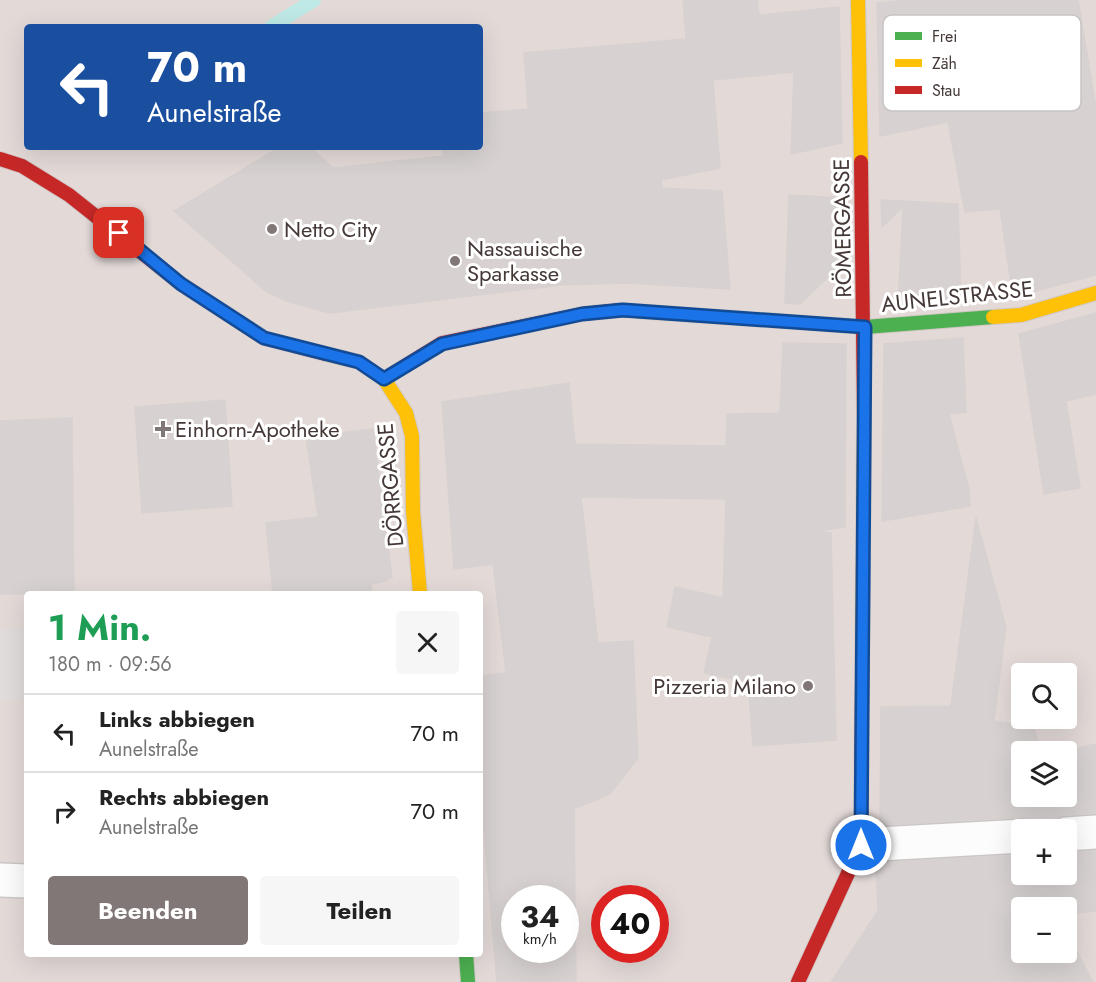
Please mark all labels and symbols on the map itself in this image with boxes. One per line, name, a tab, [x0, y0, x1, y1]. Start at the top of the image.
legend	[883, 15, 1081, 111]
text: Frei	[932, 25, 957, 48]
text: Zäh	[932, 52, 957, 75]
text: Stau	[932, 79, 961, 102]
street label: RÖMERGASSE	[825, 158, 859, 298]
pin	[93, 207, 144, 258]
place label: Netto City	[284, 213, 378, 245]
marker: Netto City	[265, 222, 279, 236]
place label: Nassauische Sparkasse	[467, 232, 582, 289]
marker: Nassauische Sparkasse	[448, 254, 462, 268]
street label: AUNELSTRASSE	[879, 272, 1035, 320]
place label: Einhorn-Apotheke	[175, 413, 340, 445]
marker: Einhorn-Apotheke	[156, 422, 170, 436]
street label: DÖRRGASSE	[369, 422, 411, 548]
place label: Pizzeria Milano	[653, 670, 796, 702]
marker: Pizzeria Milano	[801, 679, 815, 693]
position arrow	[829, 813, 893, 877]
speed limit sign: 40	[591, 885, 669, 963]

